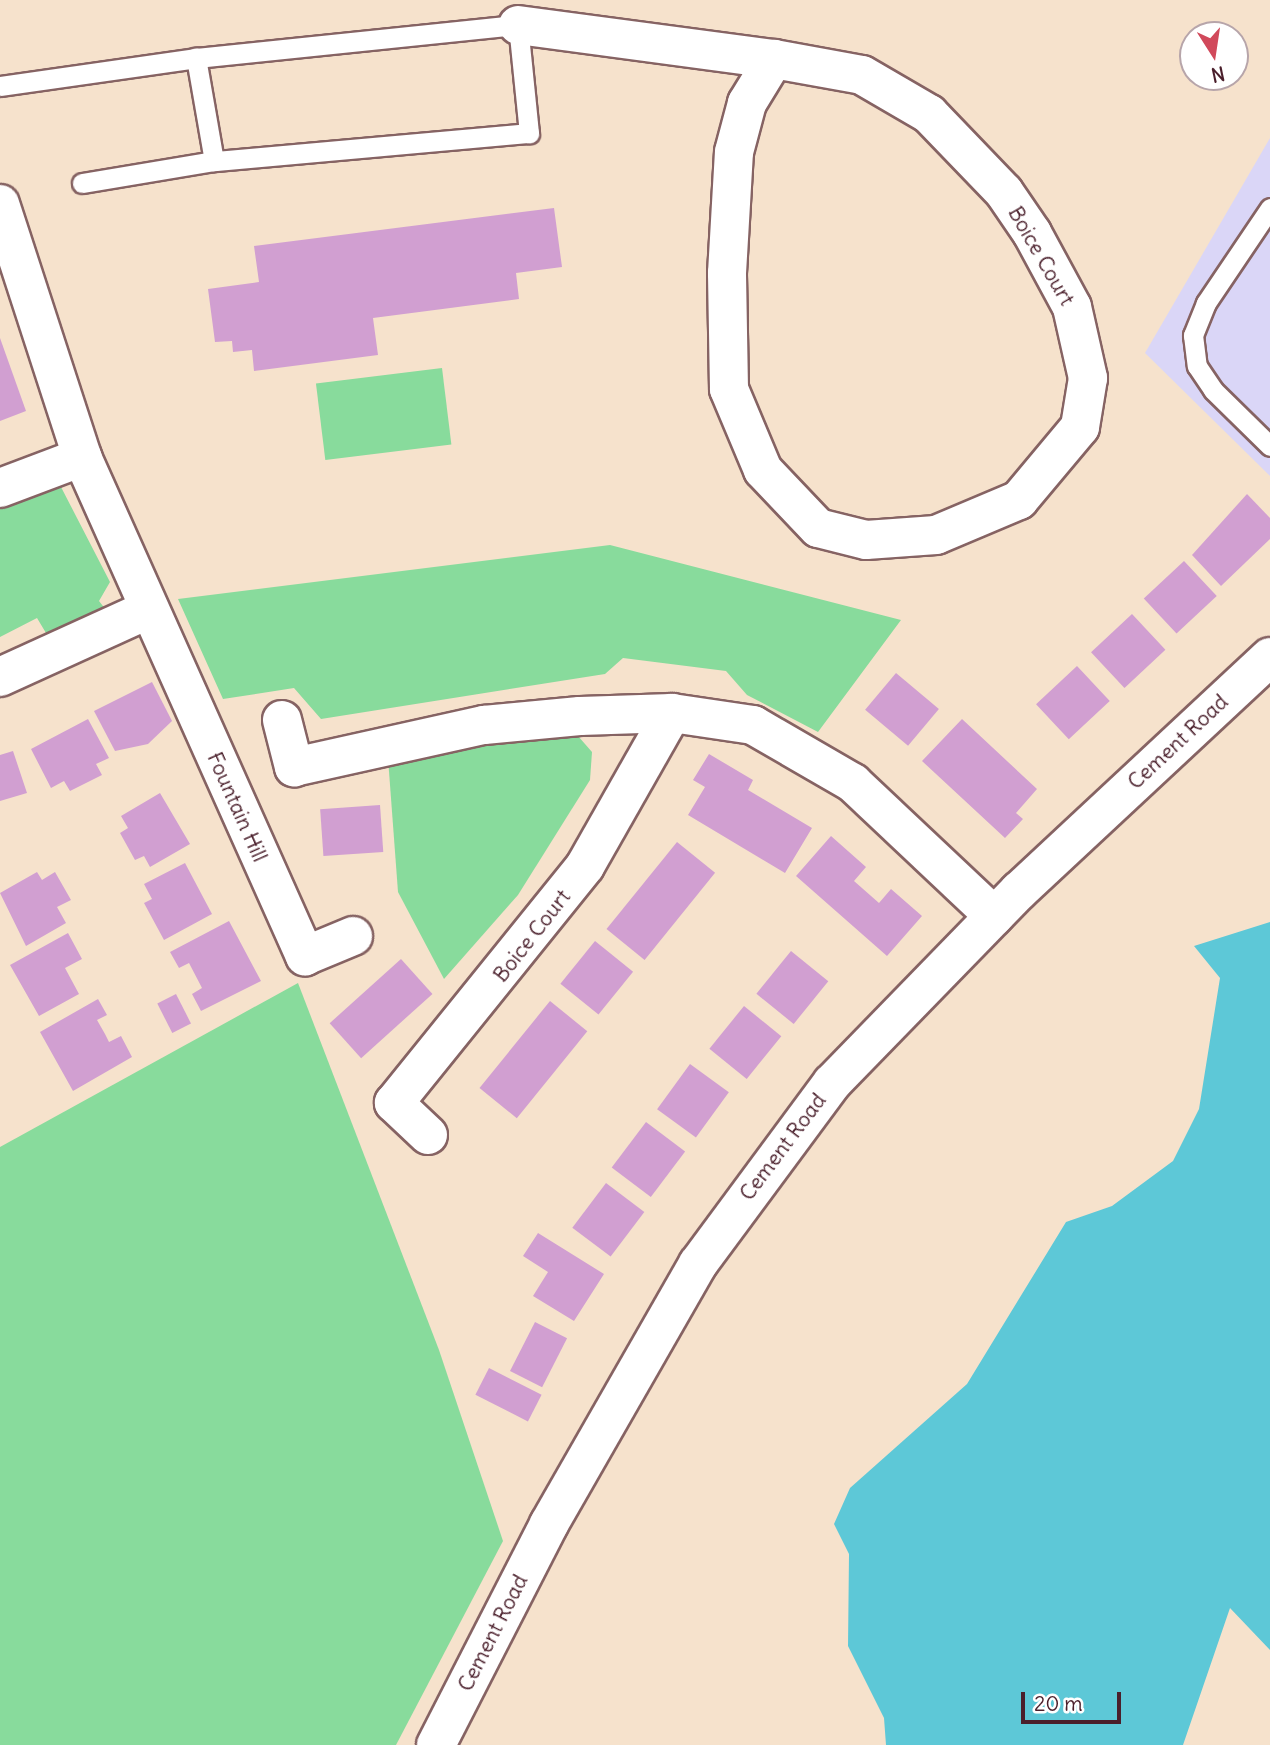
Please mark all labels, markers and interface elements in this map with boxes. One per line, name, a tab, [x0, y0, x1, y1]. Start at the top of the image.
north arrow	[1179, 21, 1249, 91]
text: N	[1209, 61, 1227, 88]
street label: Boice Court	[1003, 202, 1079, 310]
street label: Cement Road	[1123, 689, 1233, 795]
street label: Fountain Hill	[202, 748, 272, 866]
street label: Boice Court	[488, 885, 576, 987]
street label: Cement Road	[735, 1088, 831, 1206]
street label: Cement Road	[453, 1570, 533, 1696]
scale bar	[1025, 1678, 1125, 1722]
text: 20 m	[1034, 1690, 1083, 1717]

